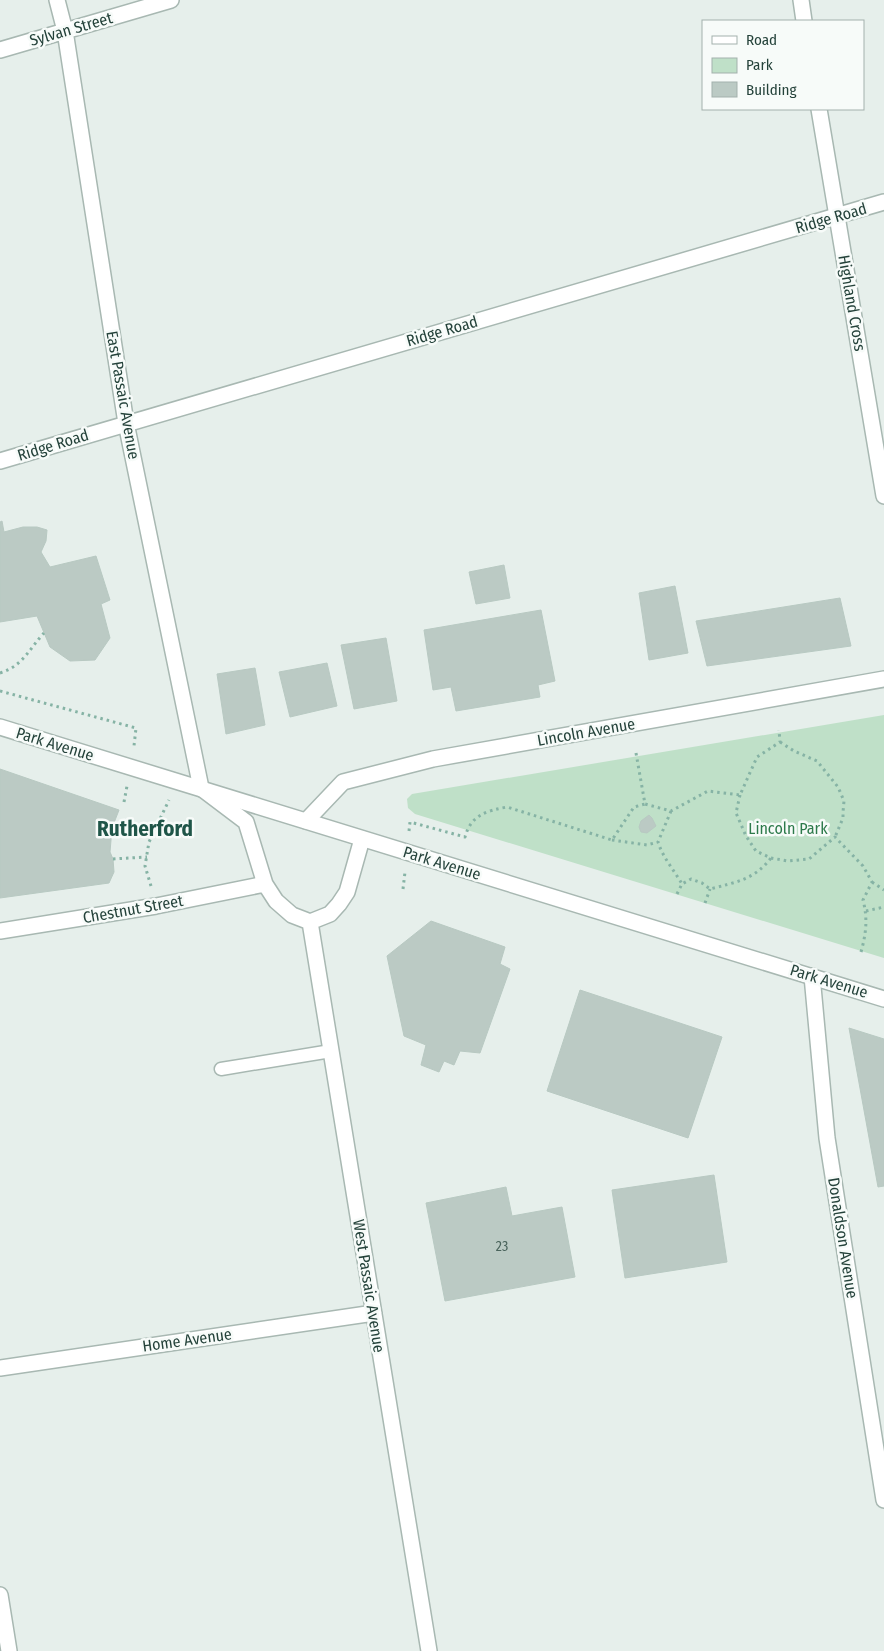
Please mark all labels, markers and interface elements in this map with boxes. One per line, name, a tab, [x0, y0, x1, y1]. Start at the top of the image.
street label: Sylvan Street	[27, 8, 115, 50]
legend	[702, 20, 864, 110]
text: Road	[746, 31, 777, 49]
text: Park	[746, 56, 773, 74]
text: Building	[746, 81, 797, 99]
street label: Ridge Road	[793, 199, 869, 237]
street label: Highland Cross	[834, 253, 870, 353]
street label: Ridge Road	[404, 312, 480, 350]
street label: East Passaic Avenue	[102, 329, 144, 461]
street label: Ridge Road	[15, 425, 91, 465]
street label: Lincoln Avenue	[536, 714, 636, 750]
street label: Park Avenue	[14, 723, 96, 765]
district label: Rutherford	[97, 816, 193, 842]
park label: Lincoln Park	[748, 819, 828, 838]
street label: Park Avenue	[401, 842, 483, 884]
street label: Chestnut Street	[81, 891, 185, 927]
street label: Park Avenue	[788, 960, 870, 1002]
street label: Donaldson Avenue	[824, 1176, 862, 1300]
street label: West Passaic Avenue	[349, 1218, 389, 1354]
house number: 23	[496, 1238, 508, 1255]
street label: Home Avenue	[141, 1324, 233, 1356]

